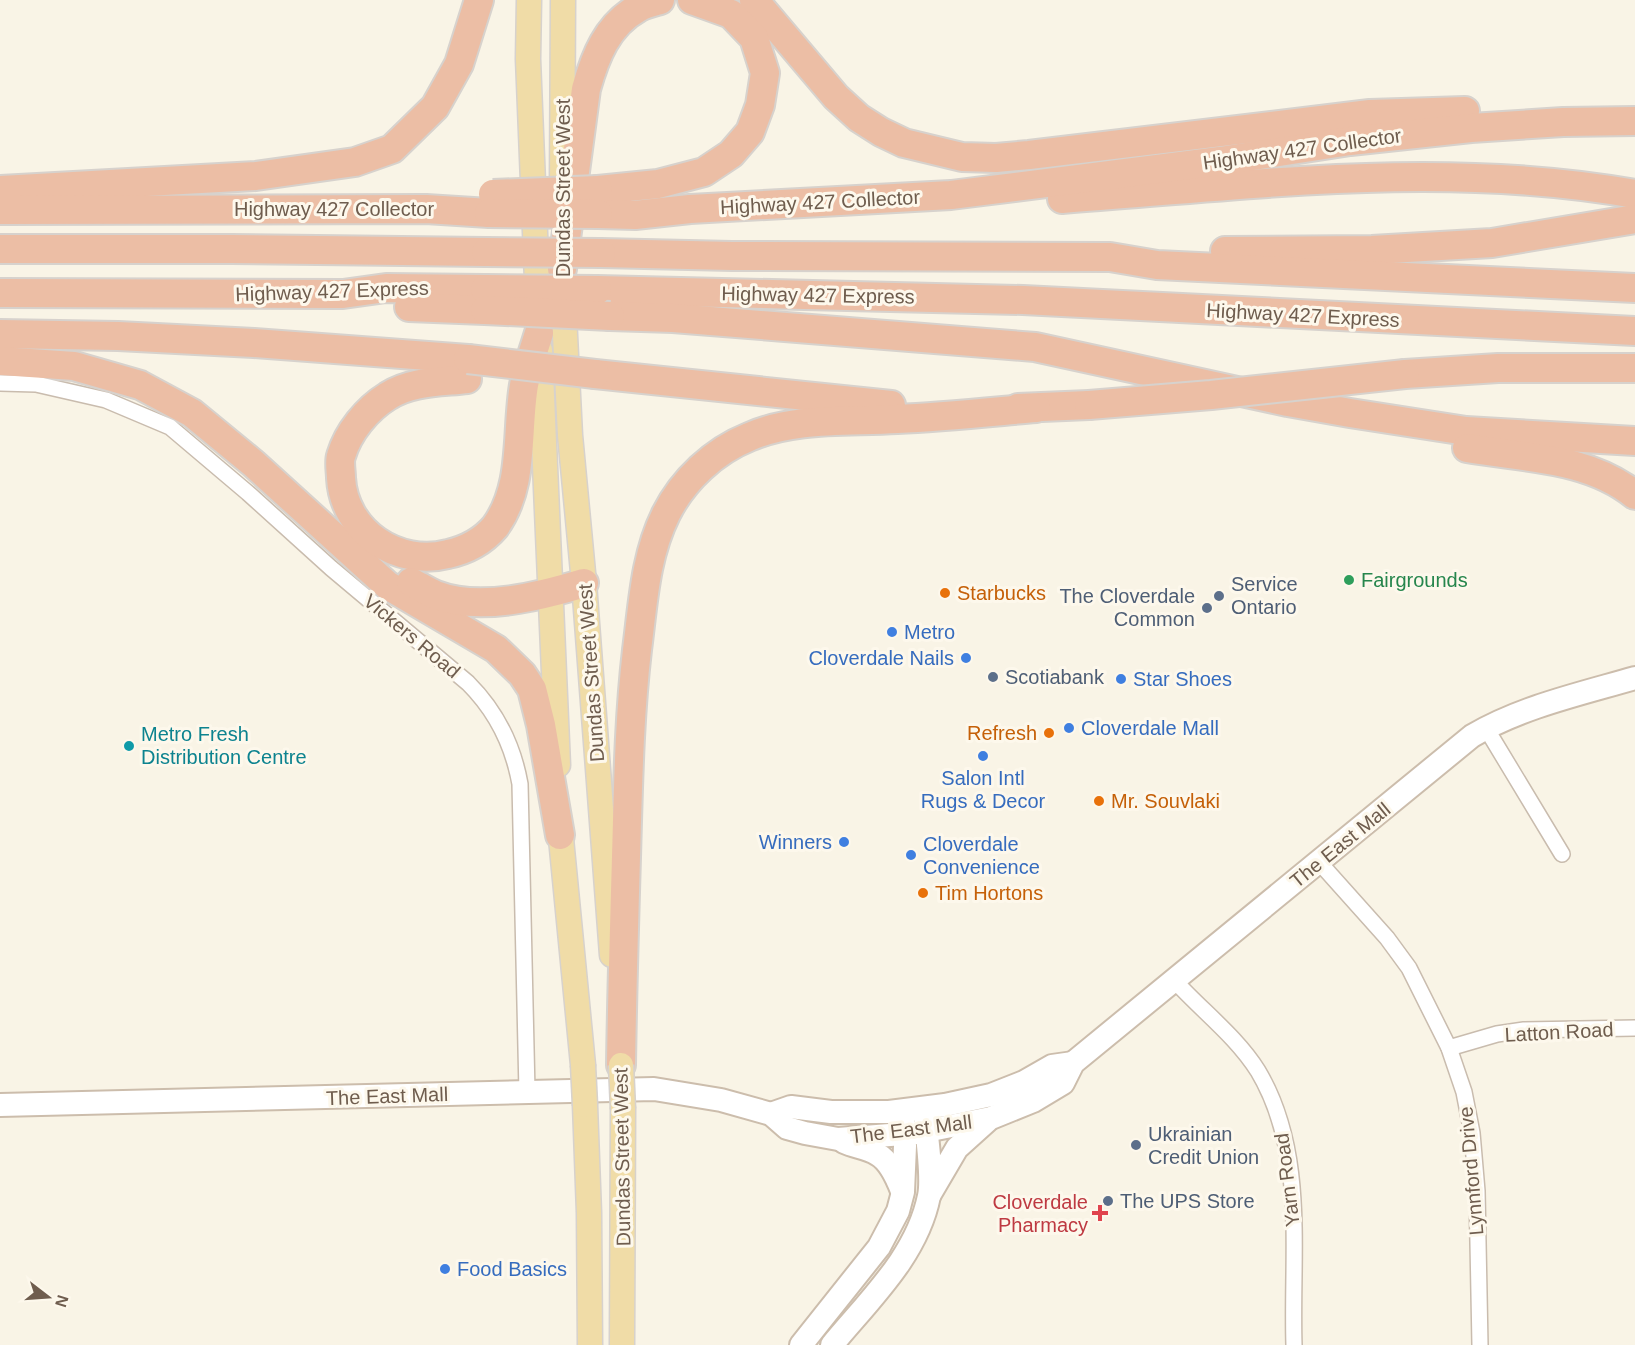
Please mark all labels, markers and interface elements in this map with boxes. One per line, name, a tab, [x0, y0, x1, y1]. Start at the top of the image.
street label: Dundas Street West	[552, 98, 574, 277]
street label: Highway 427 Collector	[1201, 124, 1403, 174]
street label: Highway 427 Collector	[720, 186, 921, 218]
street label: Highway 427 Collector	[234, 198, 434, 220]
street label: Highway 427 Express	[235, 277, 429, 305]
street label: Highway 427 Express	[721, 282, 915, 308]
street label: Highway 427 Express	[1206, 299, 1400, 331]
place label: Fairgrounds	[1361, 569, 1468, 591]
place label: Service Ontario	[1231, 573, 1298, 618]
marker: Fairgrounds	[1342, 573, 1356, 587]
place label: Starbucks	[957, 582, 1046, 604]
street label: Dundas Street West	[574, 583, 608, 763]
place label: The Cloverdale Common	[1059, 585, 1195, 630]
marker: Starbucks	[938, 586, 952, 600]
street label: Vickers Road	[360, 589, 464, 683]
marker: Service Ontario	[1212, 589, 1226, 603]
marker: The Cloverdale Common	[1200, 601, 1214, 615]
place label: Metro	[904, 621, 955, 643]
marker: Metro	[885, 625, 899, 639]
place label: Cloverdale Nails	[808, 647, 954, 669]
marker: Cloverdale Nails	[959, 651, 973, 665]
place label: Scotiabank	[1005, 666, 1105, 688]
place label: Star Shoes	[1133, 668, 1232, 690]
marker: Scotiabank	[986, 670, 1000, 684]
marker: Star Shoes	[1114, 672, 1128, 686]
place label: Cloverdale Mall	[1081, 717, 1219, 739]
marker: Cloverdale Mall	[1062, 721, 1076, 735]
place label: Refresh	[967, 722, 1037, 744]
place label: Metro Fresh Distribution Centre	[141, 723, 307, 768]
marker: Refresh	[1042, 726, 1056, 740]
marker: Metro Fresh Distribution Centre	[122, 739, 136, 753]
marker: Salon Intl Rugs & Decor	[976, 749, 990, 763]
place label: Salon Intl Rugs & Decor	[921, 767, 1046, 812]
place label: Mr. Souvlaki	[1111, 790, 1220, 812]
marker: Mr. Souvlaki	[1092, 794, 1106, 808]
street label: The East Mall	[1286, 798, 1394, 892]
place label: Winners	[759, 831, 832, 853]
place label: Cloverdale Convenience	[923, 833, 1040, 878]
marker: Winners	[837, 835, 851, 849]
marker: Cloverdale Convenience	[904, 848, 918, 862]
place label: Tim Hortons	[935, 882, 1043, 904]
marker: Tim Hortons	[916, 886, 930, 900]
street label: Latton Road	[1504, 1018, 1614, 1046]
street label: Dundas Street West	[609, 1067, 635, 1246]
street label: The East Mall	[326, 1083, 448, 1109]
street label: Lynnford Drive	[1454, 1106, 1488, 1236]
street label: The East Mall	[849, 1111, 973, 1147]
place label: Ukrainian Credit Union	[1148, 1123, 1259, 1168]
street label: Yarn Road	[1270, 1132, 1304, 1228]
marker: Ukrainian Credit Union	[1129, 1138, 1143, 1152]
place label: The UPS Store	[1120, 1190, 1255, 1212]
place label: Cloverdale Pharmacy	[992, 1191, 1088, 1236]
marker: The UPS Store	[1101, 1194, 1115, 1208]
marker: Cloverdale Pharmacy	[1093, 1206, 1107, 1220]
place label: Food Basics	[457, 1258, 567, 1280]
marker: Food Basics	[438, 1262, 452, 1276]
north arrow	[18, 1267, 78, 1327]
text: N	[52, 1293, 72, 1309]

